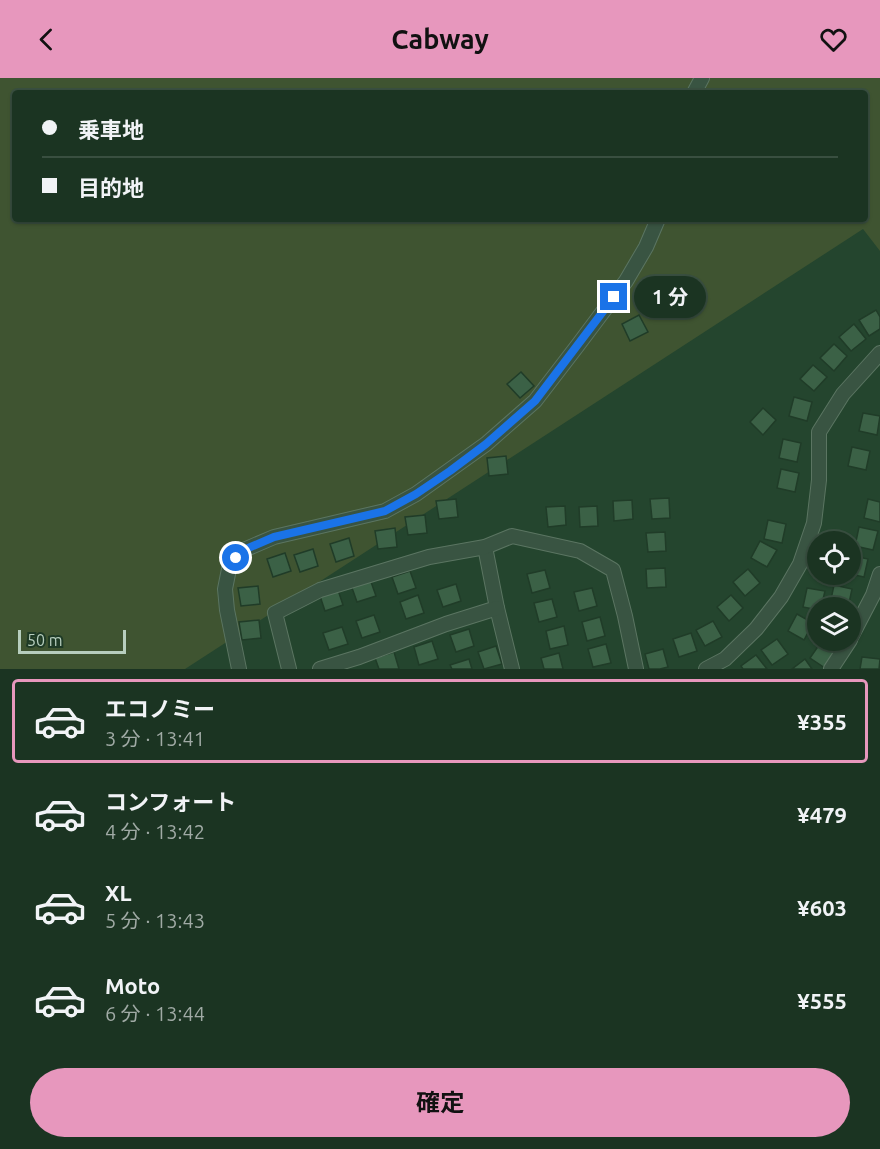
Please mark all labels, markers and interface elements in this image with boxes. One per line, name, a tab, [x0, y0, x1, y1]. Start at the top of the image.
icon: back	[30, 23, 63, 56]
icon: heart	[817, 23, 850, 56]
text: Cabway	[391, 24, 489, 54]
text: 乗車地	[78, 117, 144, 142]
text: 目的地	[78, 175, 144, 200]
callout: 1 分	[635, 276, 707, 318]
route end	[600, 283, 627, 310]
text: 1 分	[652, 285, 688, 308]
map controls	[807, 531, 861, 651]
button: locate	[807, 531, 861, 585]
route start	[222, 544, 249, 571]
button: layers	[807, 597, 861, 651]
scale bar	[18, 627, 126, 654]
text: 50 m	[27, 631, 63, 649]
icon: car	[33, 694, 87, 748]
text: エコノミー	[105, 696, 215, 721]
text: ¥355	[797, 709, 847, 734]
text: 3 分 · 13:41	[105, 727, 205, 750]
icon: car	[33, 787, 87, 841]
text: コンフォート	[105, 789, 236, 814]
text: ¥479	[797, 802, 847, 827]
text: 4 分 · 13:42	[105, 820, 205, 843]
icon: car	[33, 880, 87, 934]
text: XL	[105, 880, 132, 905]
text: ¥603	[797, 895, 847, 920]
text: 5 分 · 13:43	[105, 909, 205, 932]
icon: car	[33, 973, 87, 1027]
text: Moto	[105, 973, 160, 998]
text: ¥555	[797, 988, 847, 1013]
text: 6 分 · 13:44	[105, 1002, 205, 1025]
button: 確定	[30, 1068, 850, 1137]

